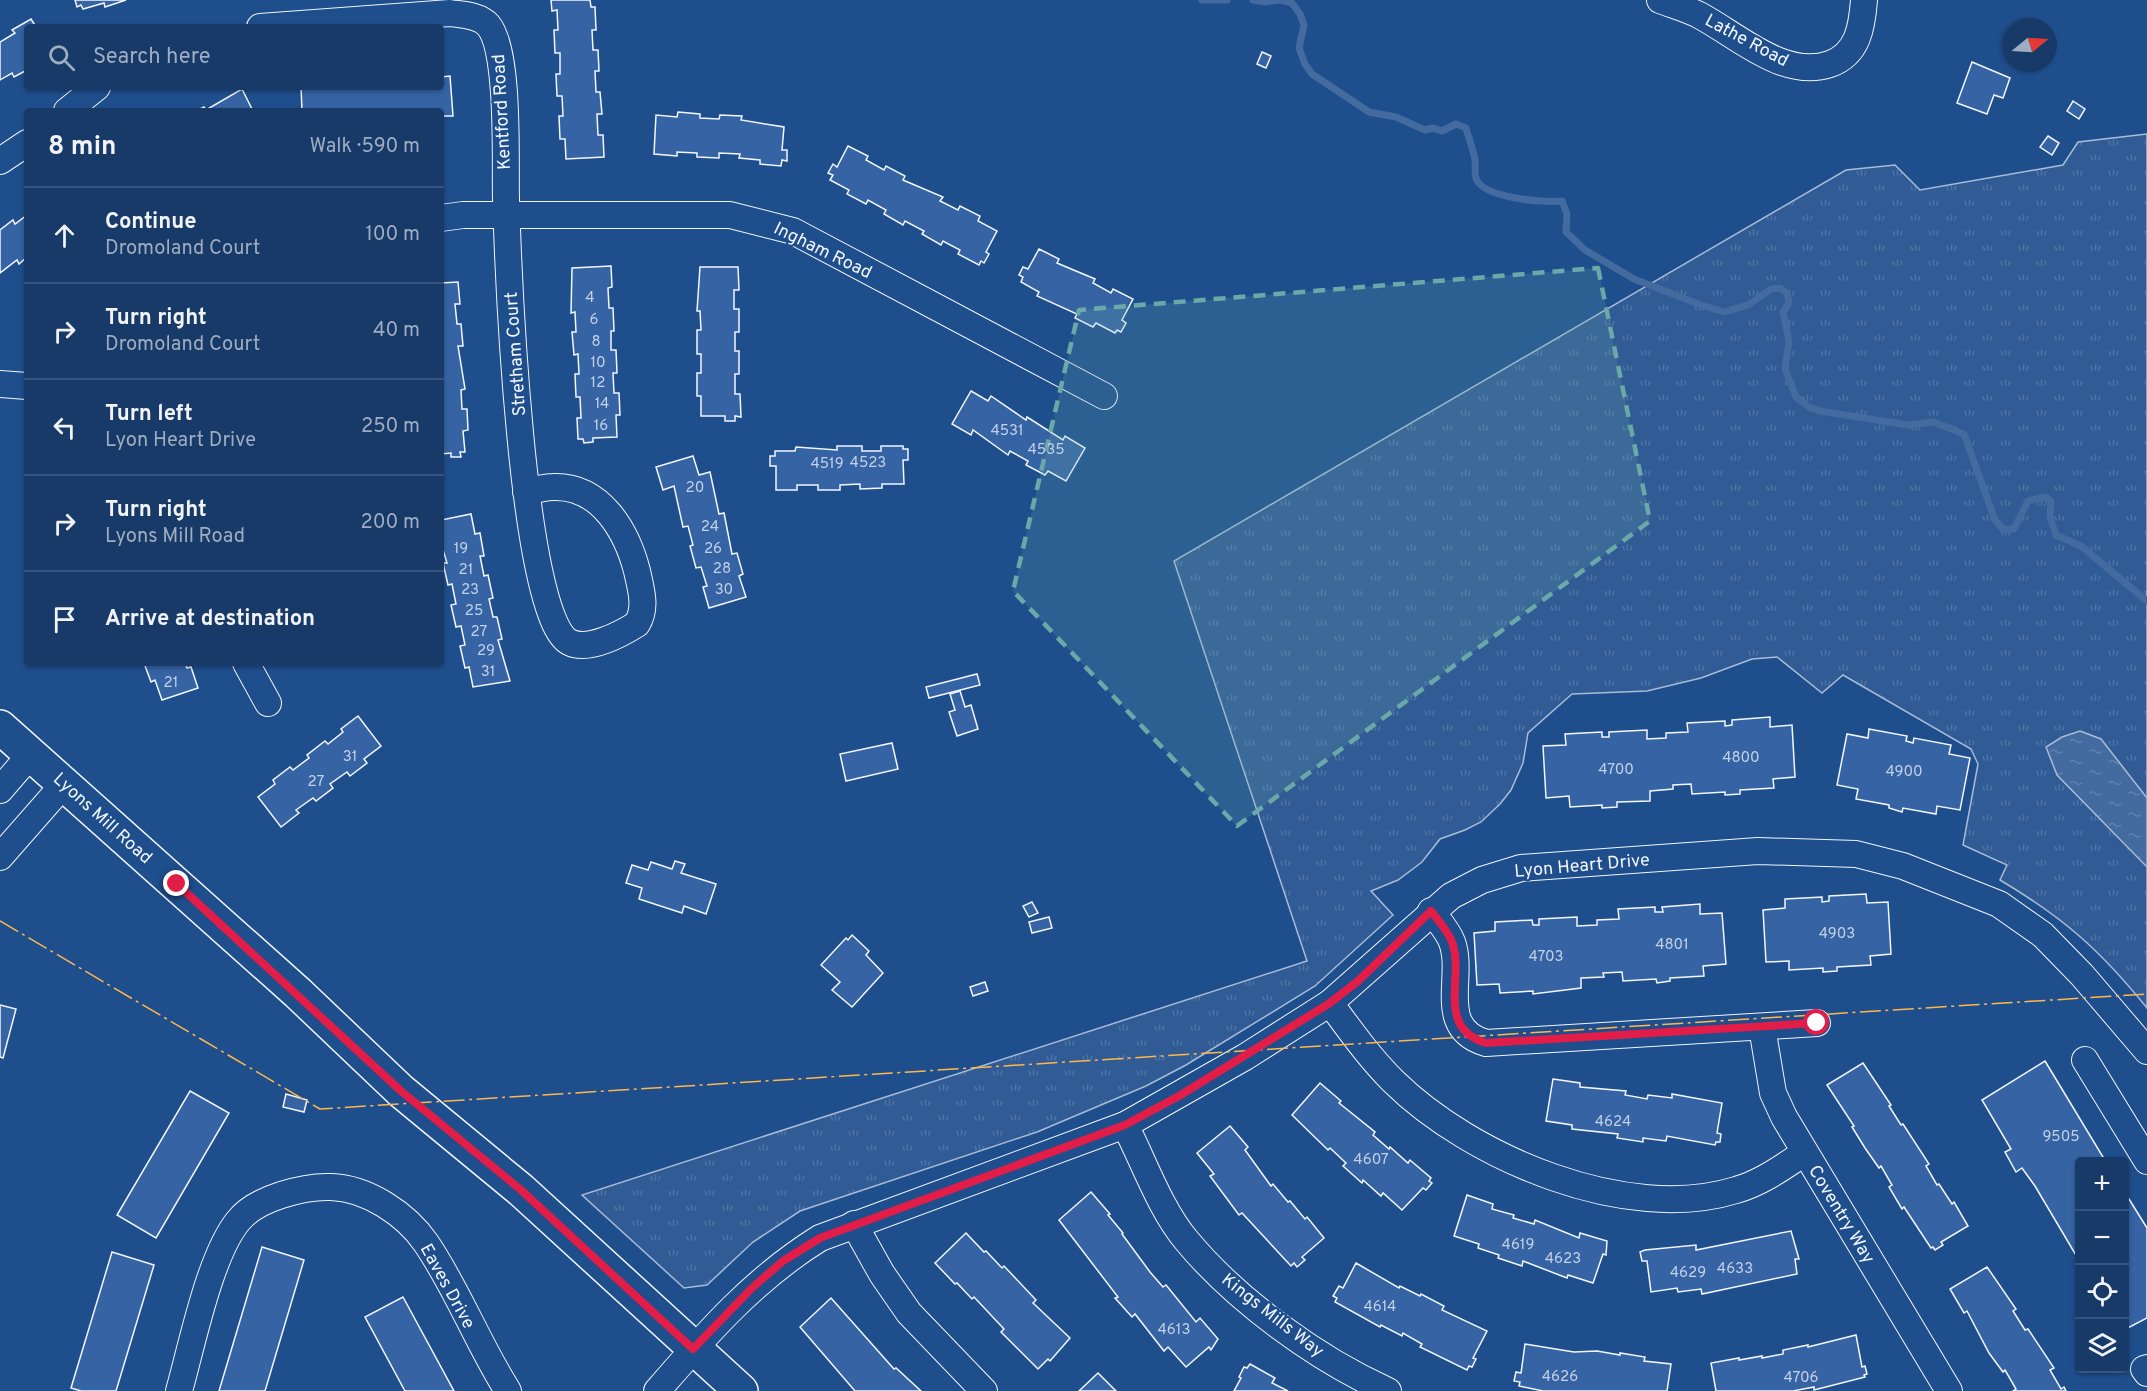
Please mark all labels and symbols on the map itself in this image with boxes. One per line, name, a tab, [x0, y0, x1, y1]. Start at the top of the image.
street label: Lathe Road	[1700, 10, 1792, 73]
north arrow	[2003, 18, 2057, 72]
street label: Kentford Road	[488, 53, 517, 170]
street label: Ingham Road	[769, 218, 875, 285]
house number: 4	[585, 289, 595, 308]
street label: Stretham Court	[501, 291, 532, 417]
house number: 6	[590, 311, 599, 330]
house number: 8	[591, 333, 601, 352]
house number: 10	[590, 354, 606, 373]
house number: 12	[591, 374, 605, 393]
house number: 14	[595, 395, 609, 414]
house number: 16	[594, 417, 608, 436]
house number: 4531	[990, 422, 1024, 441]
house number: 4535	[1028, 441, 1064, 460]
house number: 4523	[850, 454, 886, 473]
house number: 4519	[810, 455, 844, 474]
house number: 20	[686, 479, 704, 498]
house number: 24	[701, 518, 719, 537]
house number: 19	[454, 540, 468, 559]
house number: 26	[704, 540, 722, 559]
house number: 28	[713, 560, 731, 579]
house number: 21	[459, 561, 473, 580]
house number: 23	[461, 581, 479, 600]
house number: 30	[715, 581, 733, 600]
house number: 25	[465, 602, 483, 621]
house number: 27	[471, 623, 488, 642]
house number: 29	[477, 642, 495, 661]
house number: 31	[481, 663, 495, 682]
house number: 21	[164, 674, 178, 693]
house number: 31	[343, 748, 357, 767]
house number: 4800	[1722, 749, 1760, 768]
house number: 4700	[1598, 761, 1634, 780]
house number: 4900	[1885, 763, 1923, 782]
street label: Lyons Mill Road	[48, 768, 156, 870]
house number: 27	[308, 773, 325, 792]
street label: Lyon Heart Drive	[1513, 849, 1651, 884]
route end	[163, 870, 189, 896]
house number: 4903	[1819, 925, 1855, 944]
house number: 4801	[1655, 936, 1689, 955]
house number: 4703	[1528, 948, 1564, 967]
route start	[1803, 1009, 1829, 1035]
house number: 4624	[1595, 1113, 1631, 1132]
house number: 9505	[2042, 1128, 2080, 1147]
house number: 4607	[1353, 1151, 1389, 1170]
street label: Coventry Way	[1802, 1161, 1879, 1268]
house number: 4619	[1502, 1236, 1534, 1255]
street label: Eaves Drive	[414, 1240, 480, 1333]
house number: 4623	[1545, 1250, 1581, 1269]
house number: 4633	[1717, 1260, 1753, 1279]
house number: 4629	[1670, 1264, 1706, 1283]
street label: Kings Mills Way	[1216, 1269, 1328, 1363]
house number: 4614	[1364, 1298, 1396, 1317]
house number: 4613	[1158, 1321, 1190, 1340]
house number: 4626	[1542, 1368, 1578, 1387]
house number: 4706	[1783, 1369, 1819, 1388]

